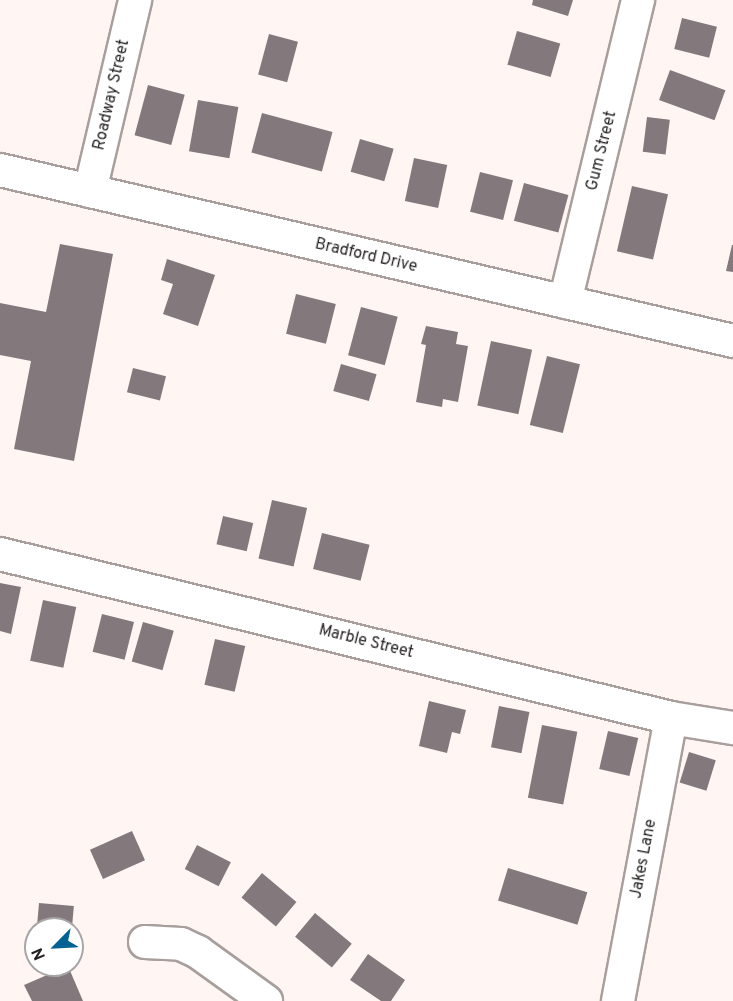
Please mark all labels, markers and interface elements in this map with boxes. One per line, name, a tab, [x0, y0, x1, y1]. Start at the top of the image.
street label: Roadway Street	[90, 38, 134, 152]
street label: Gum Street	[583, 109, 621, 193]
street label: Bradford Drive	[313, 235, 419, 277]
street label: Marble Street	[317, 621, 415, 663]
street label: Jakes Lane	[627, 818, 661, 900]
north arrow	[24, 917, 84, 977]
text: N	[28, 944, 51, 963]

